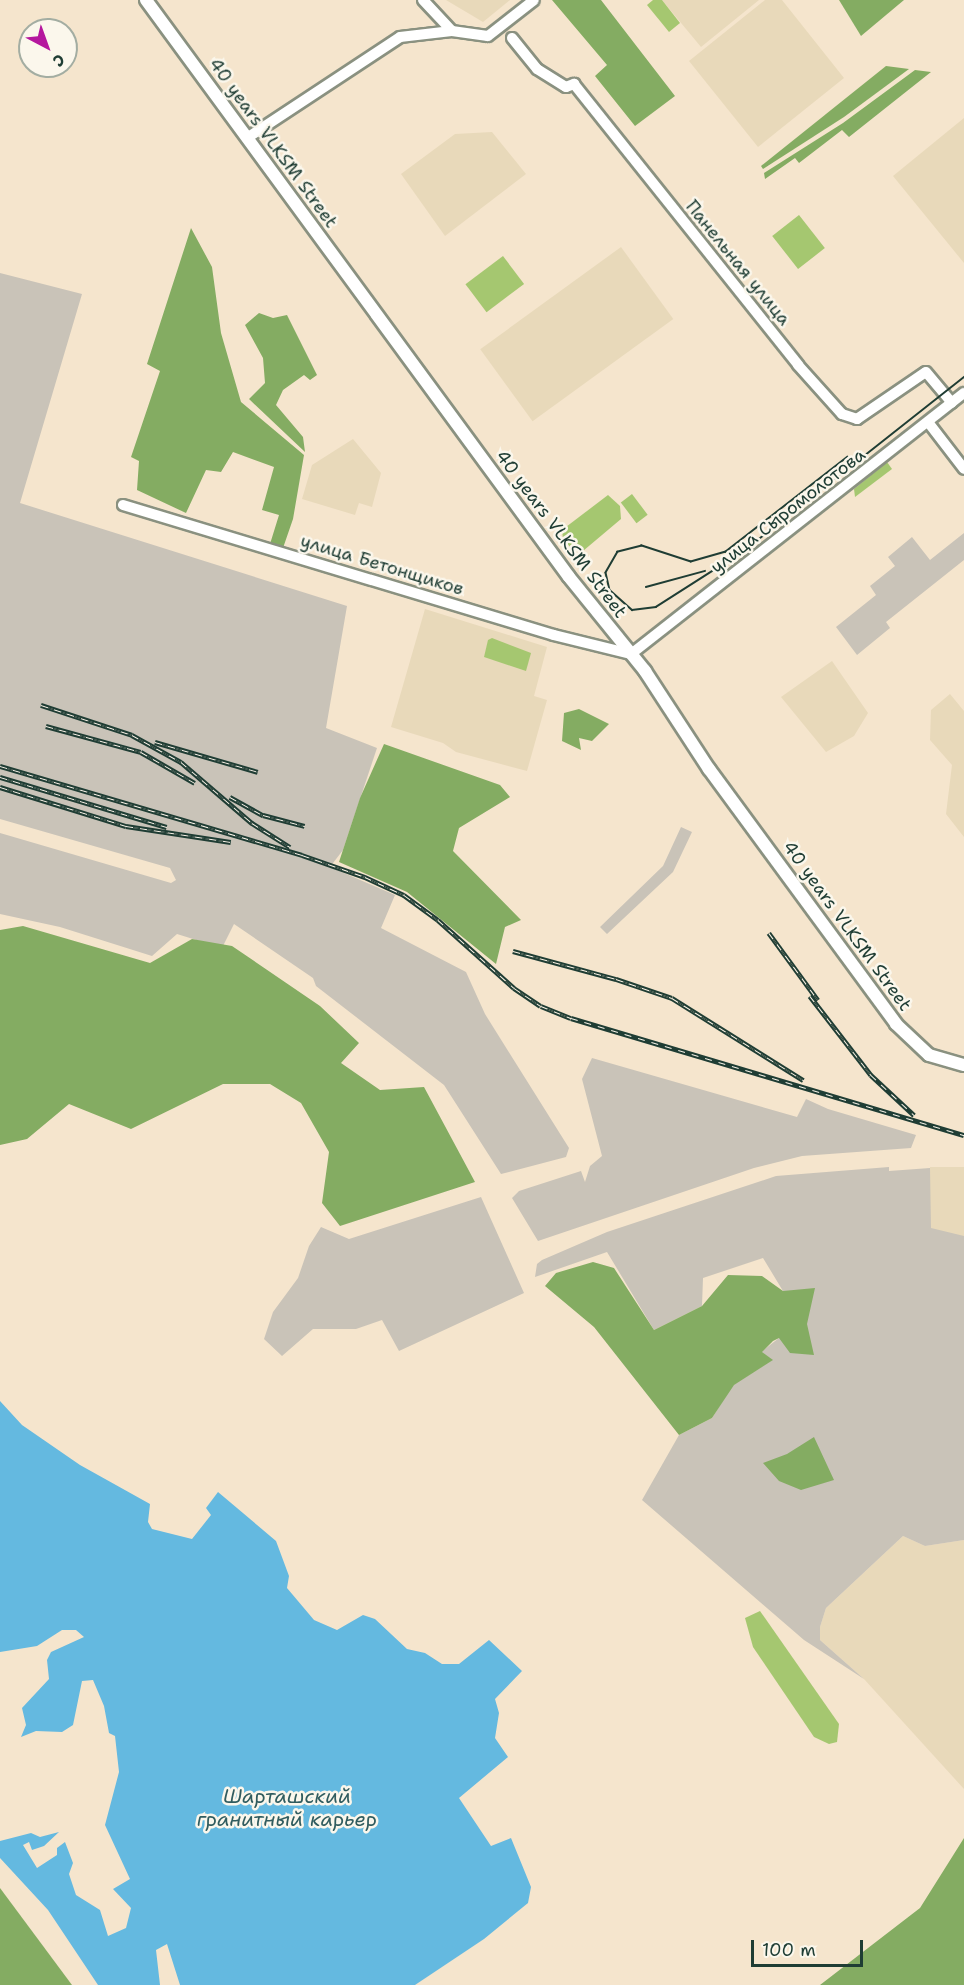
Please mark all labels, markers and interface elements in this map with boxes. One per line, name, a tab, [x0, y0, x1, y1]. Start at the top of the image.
north arrow	[18, 18, 78, 78]
text: С	[48, 49, 69, 72]
street label: 40 years VLKSM Street	[204, 54, 342, 232]
street label: Панельная улица	[681, 196, 795, 330]
street label: улица Сыромолотова	[706, 444, 870, 578]
street label: 40 years VLKSM Street	[491, 446, 631, 622]
street label: улица Бетонщиков	[298, 530, 466, 600]
street label: 40 years VLKSM Street	[778, 837, 916, 1015]
water label: Шарташский гранитный карьер	[197, 1785, 377, 1832]
scale bar	[754, 1928, 866, 1966]
text: 100 m	[762, 1938, 816, 1962]

